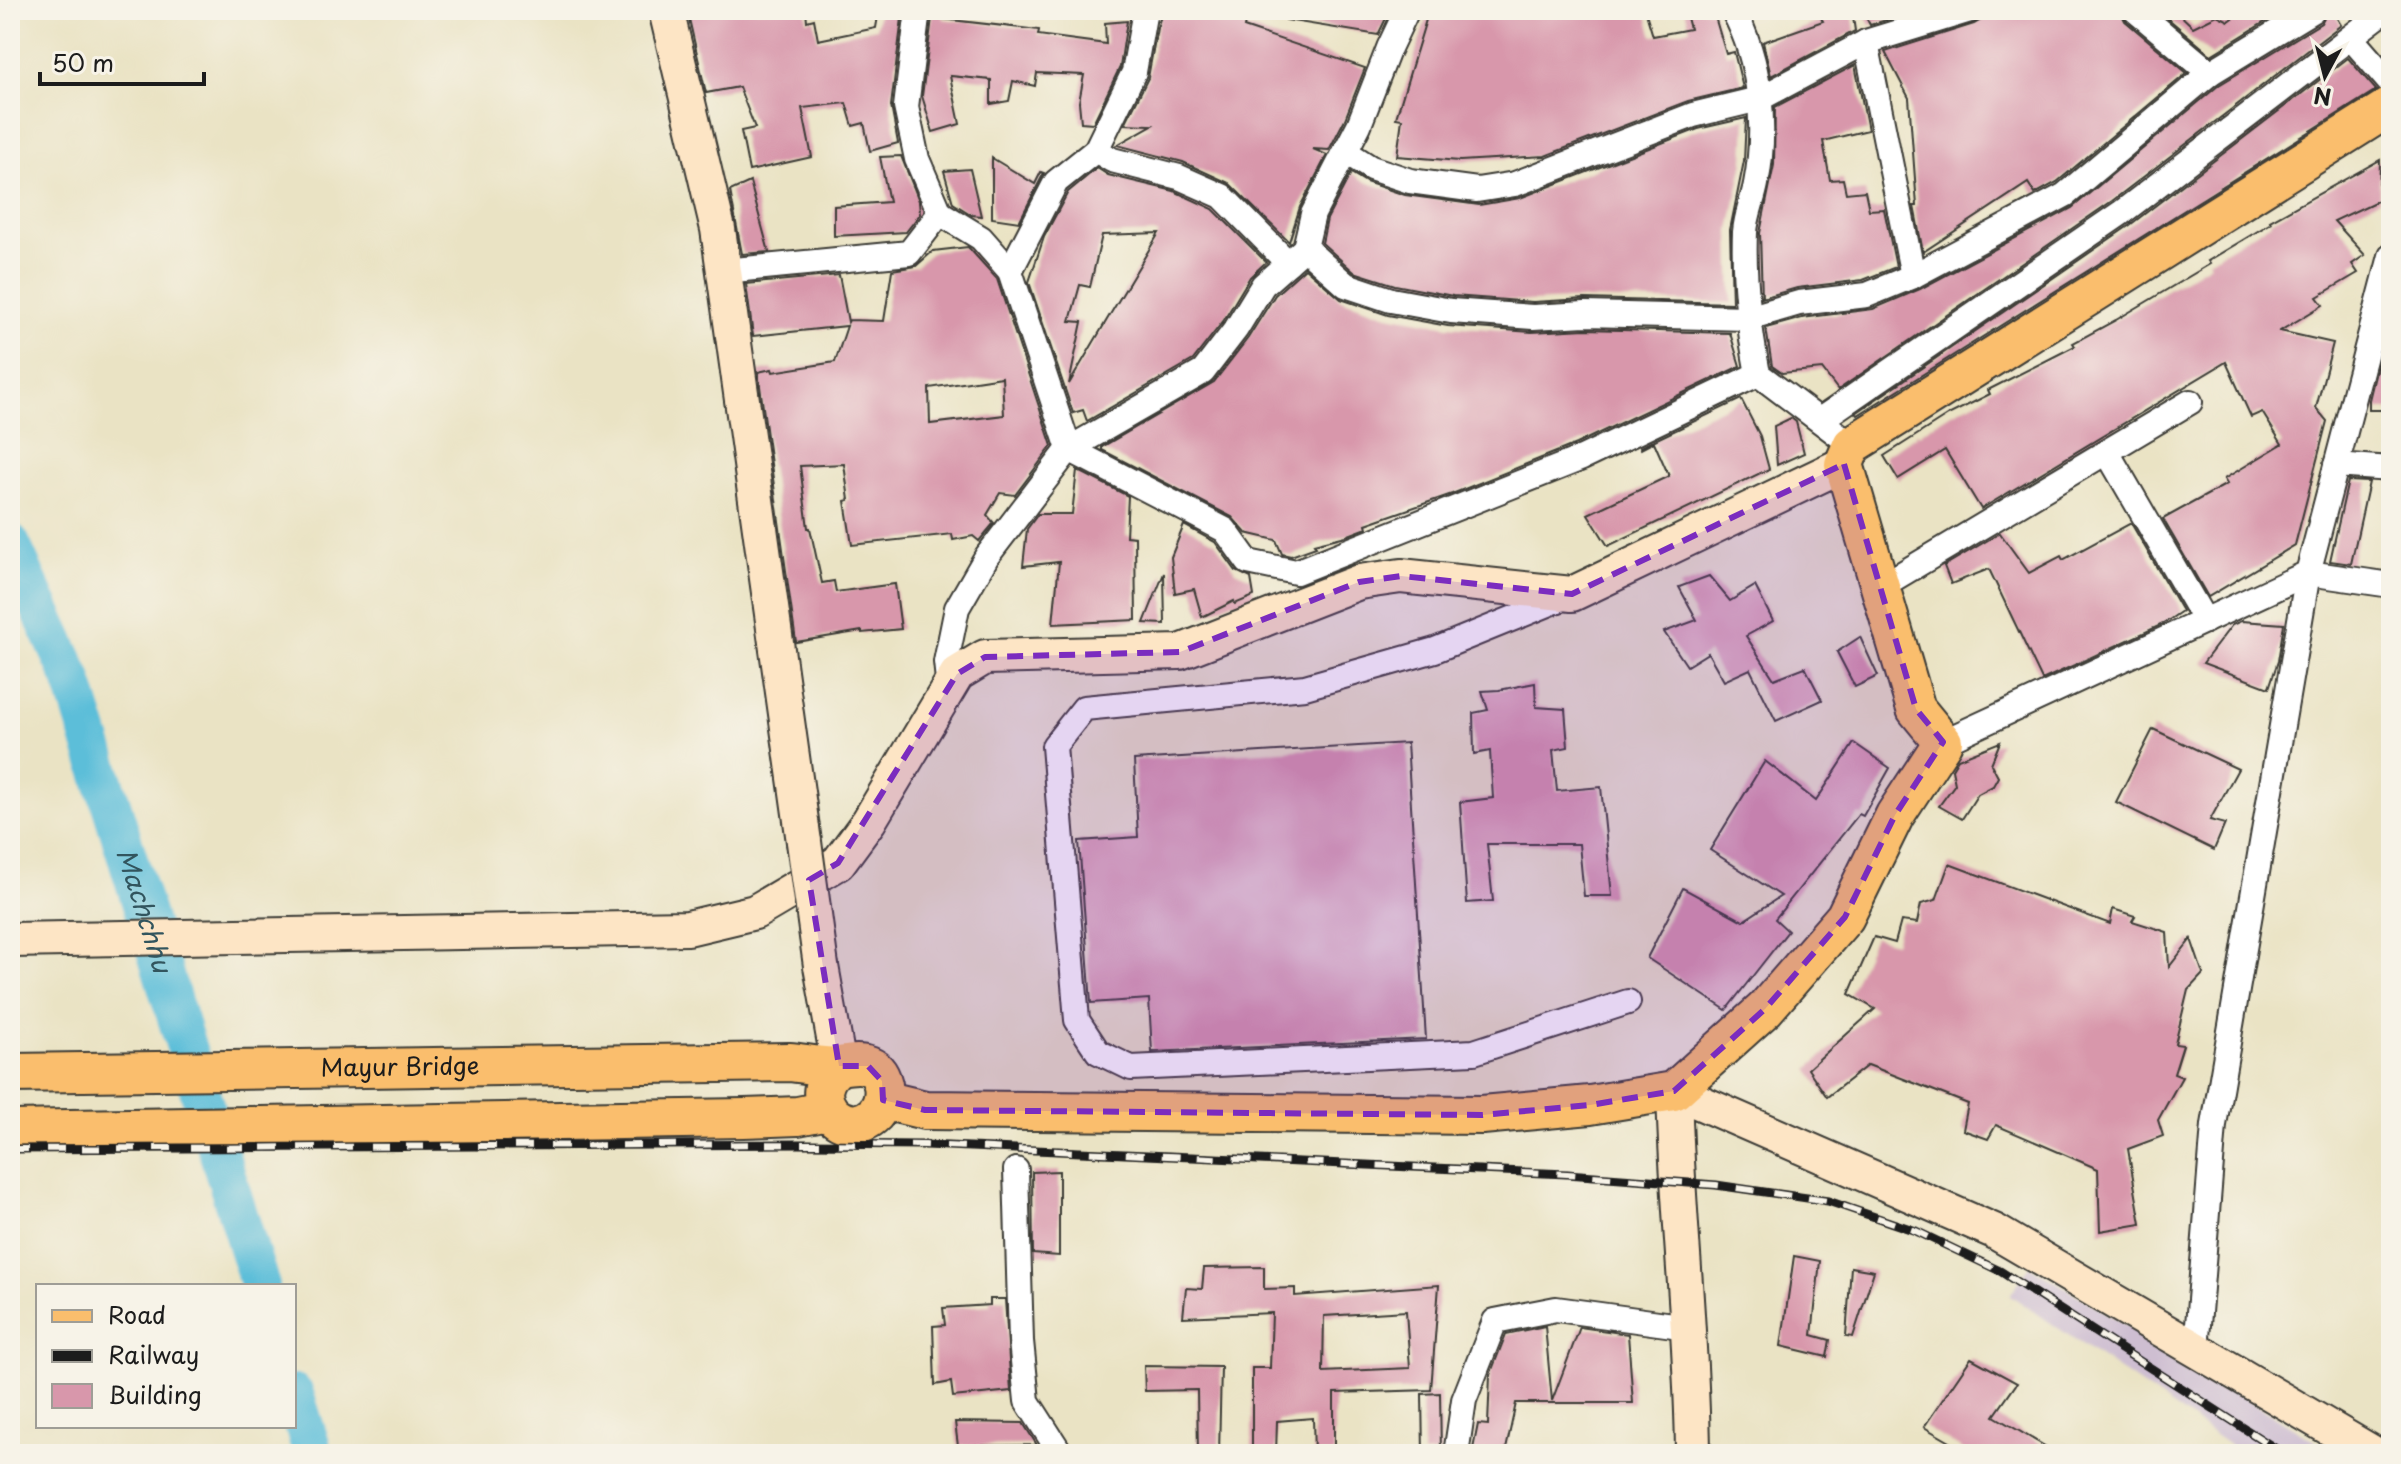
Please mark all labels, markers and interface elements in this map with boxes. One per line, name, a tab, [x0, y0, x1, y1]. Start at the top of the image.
scale bar	[40, 36, 204, 86]
north arrow	[2285, 36, 2365, 116]
text: 50 m	[52, 44, 114, 80]
text: N	[2312, 80, 2333, 115]
water label: Machchhu	[108, 843, 183, 979]
street label: Mayur Bridge	[320, 1046, 480, 1085]
legend	[36, 1284, 296, 1428]
text: Road	[108, 1296, 166, 1332]
text: Railway	[108, 1336, 199, 1372]
text: Building	[108, 1376, 202, 1412]

